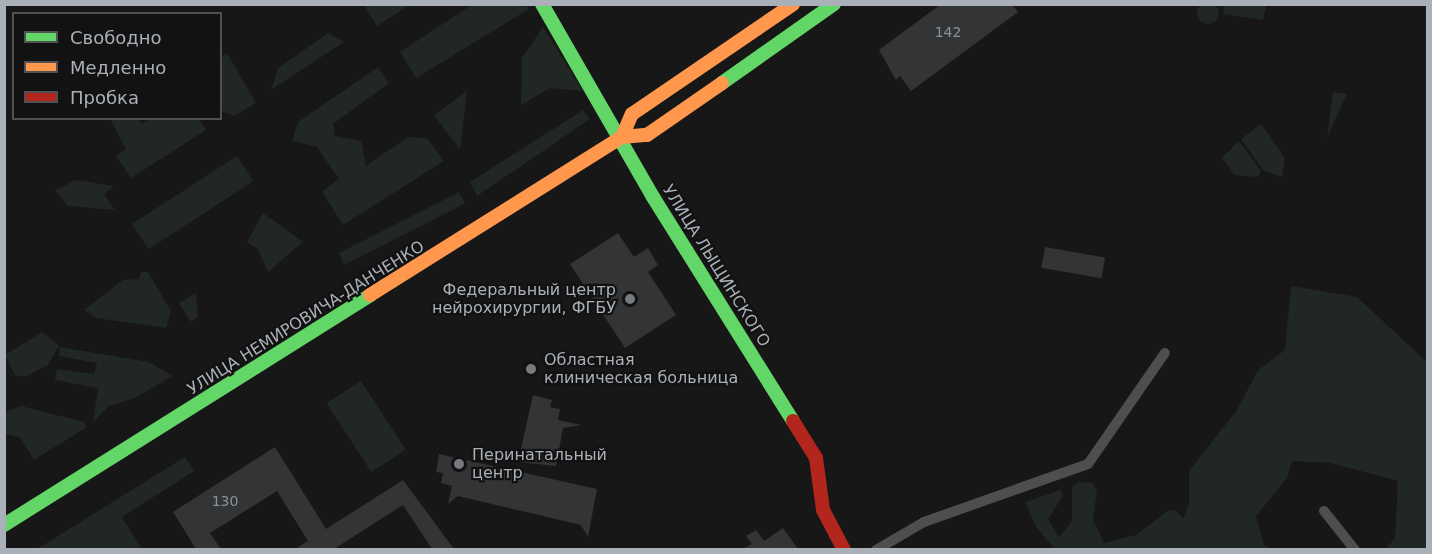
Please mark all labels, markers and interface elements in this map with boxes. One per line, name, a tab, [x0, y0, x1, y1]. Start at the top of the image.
legend	[12, 12, 222, 120]
house number: 142	[935, 24, 961, 40]
text: Свободно	[70, 27, 162, 48]
text: Медленно	[70, 57, 166, 78]
text: Пробка	[70, 87, 139, 108]
street label: УЛИЦА ЛЫЩИНСКОГО	[658, 181, 774, 351]
street label: УЛИЦА НЕМИРОВИЧА-ДАНЧЕНКО	[184, 237, 428, 399]
place label: Федеральный центр нейрохирургии, ФГБУ	[432, 280, 616, 318]
marker: Федеральный центр нейрохирургии, ФГБУ	[621, 290, 639, 308]
place label: Областная клиническая больница	[544, 350, 738, 388]
marker: Областная клиническая больница	[522, 360, 540, 378]
place label: Перинатальный центр	[472, 445, 607, 483]
marker: Перинатальный центр	[450, 455, 468, 473]
house number: 130	[212, 493, 238, 509]

